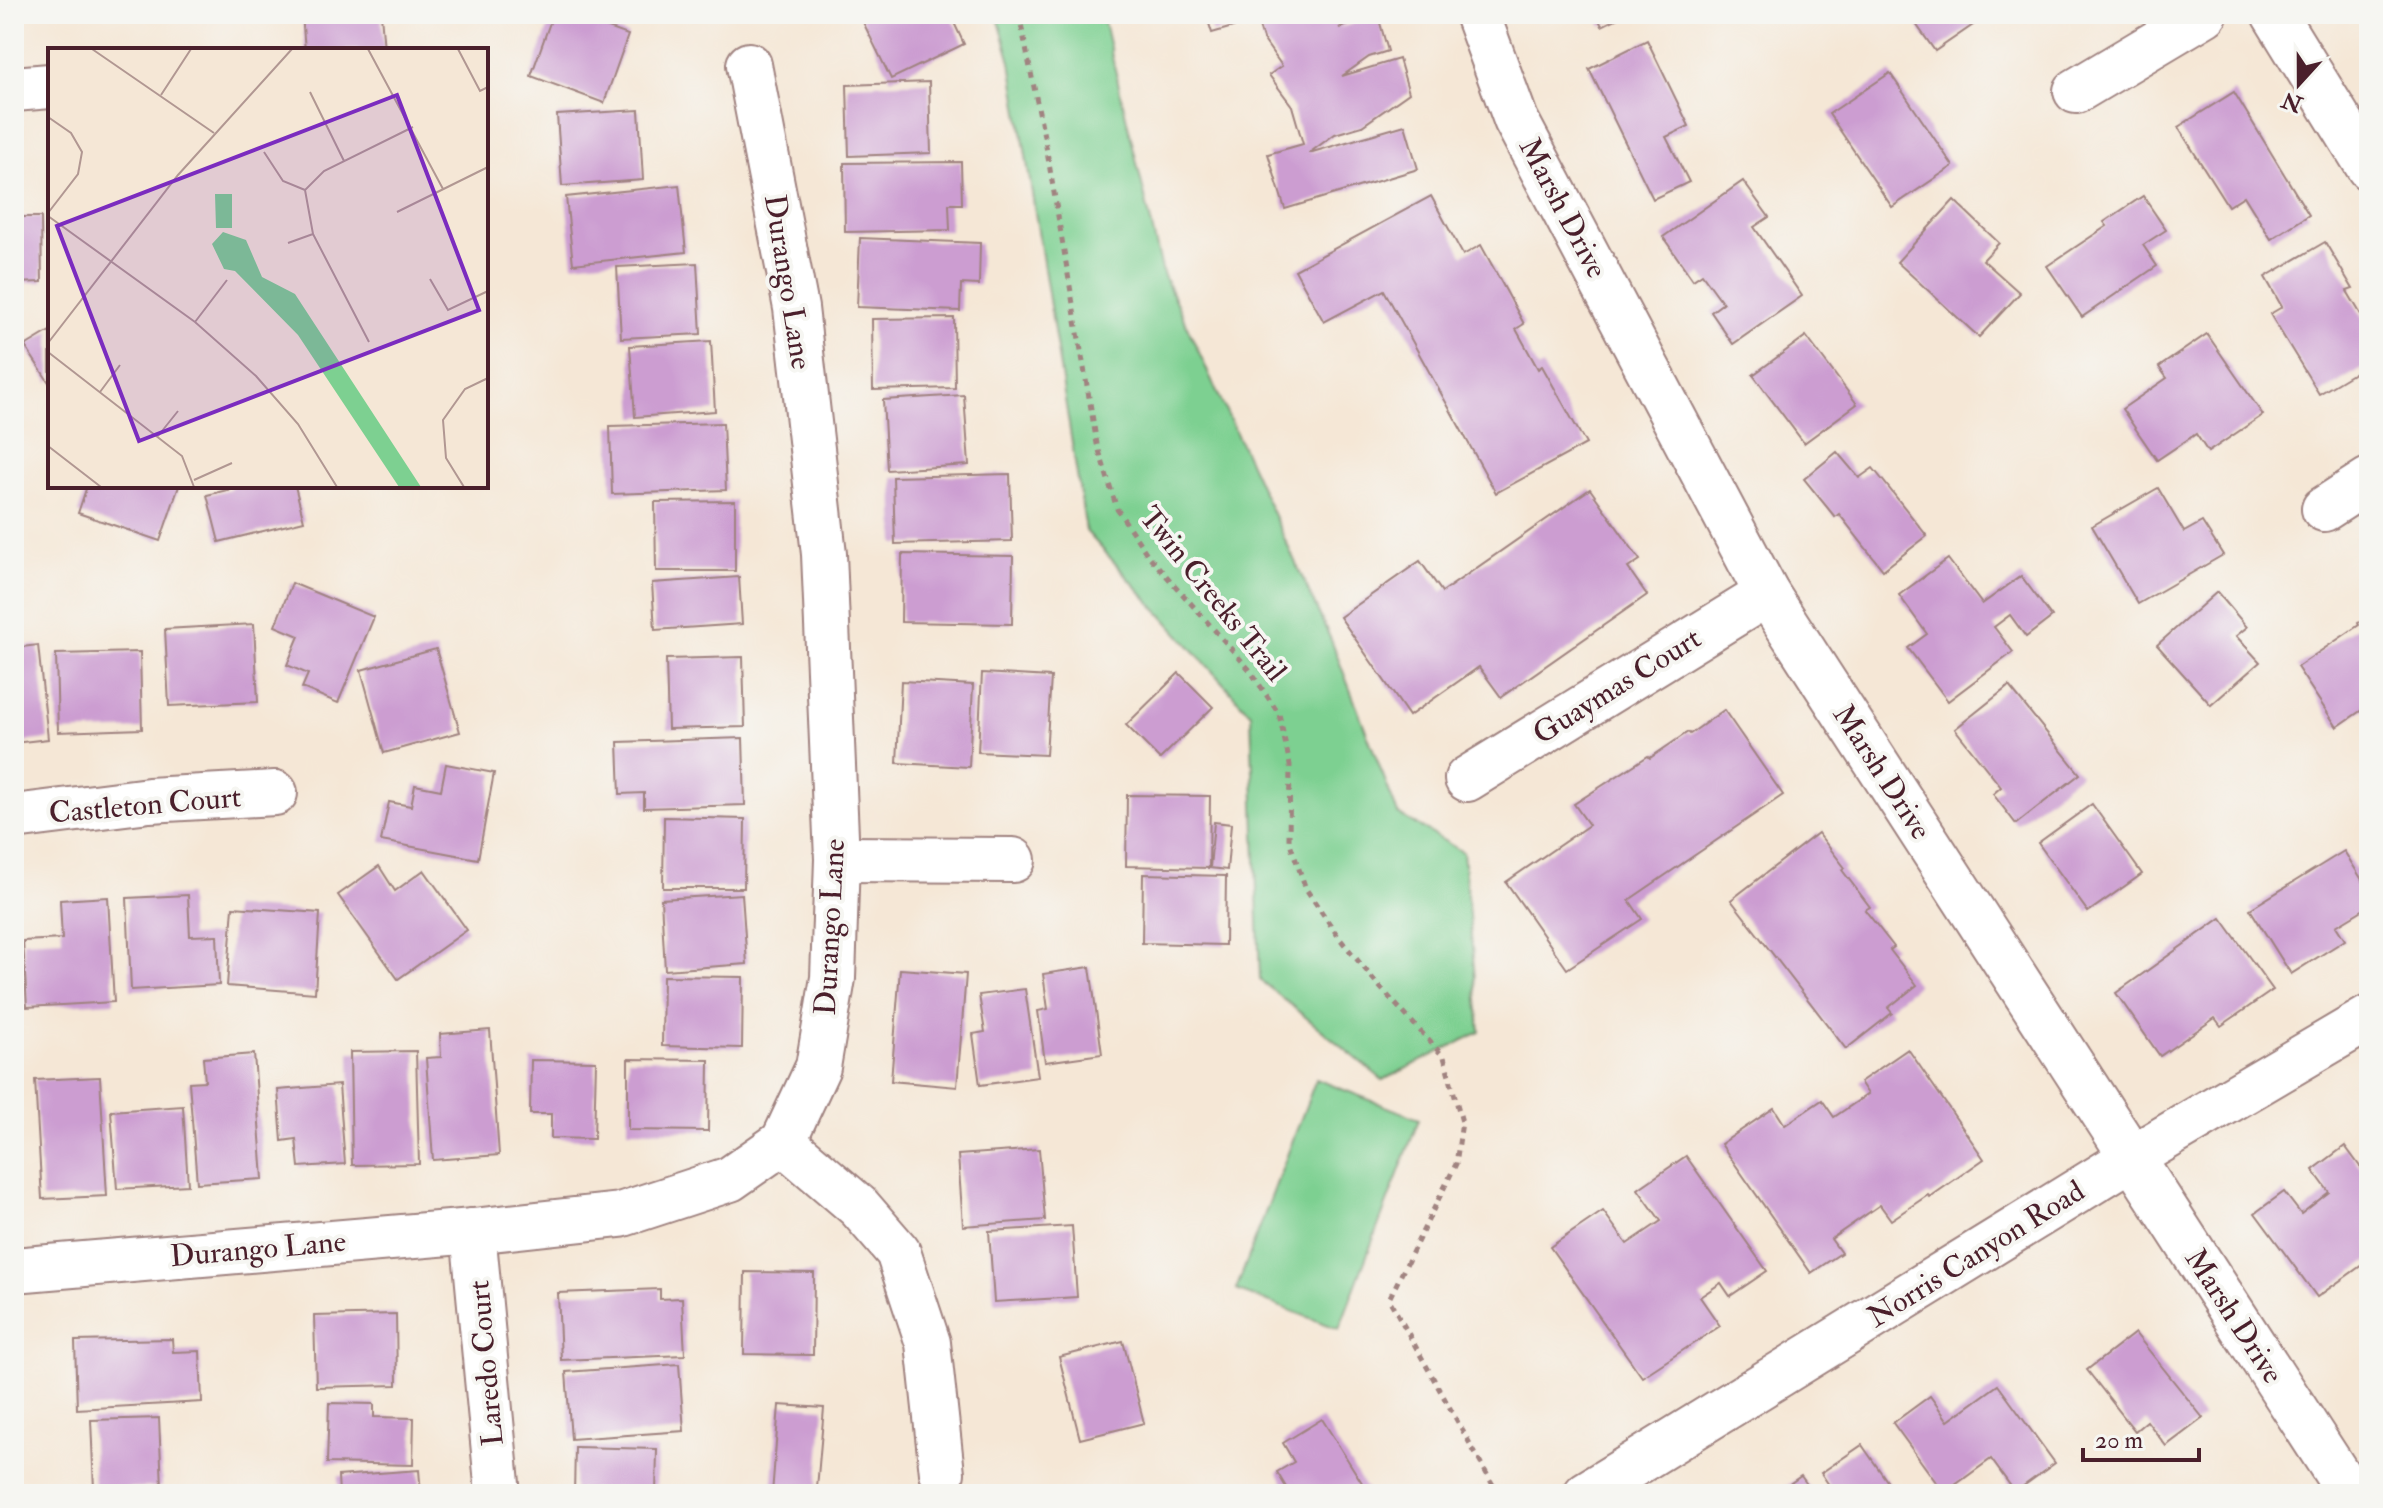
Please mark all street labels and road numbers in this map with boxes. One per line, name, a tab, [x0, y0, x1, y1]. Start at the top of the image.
street label: Marsh Drive	[1511, 132, 1615, 284]
street label: Durango Lane	[756, 192, 820, 372]
street label: Twin Creeks Trail	[1131, 499, 1295, 689]
street label: Guaymas Court	[1526, 620, 1708, 752]
street label: Marsh Drive	[1825, 698, 1939, 846]
street label: Castleton Court	[47, 778, 243, 832]
street label: Durango Lane	[807, 838, 853, 1016]
street label: Norris Canyon Road	[1861, 1172, 2091, 1336]
street label: Durango Lane	[168, 1223, 348, 1275]
street label: Marsh Drive	[2177, 1242, 2291, 1390]
street label: Laredo Court	[460, 1278, 512, 1447]

